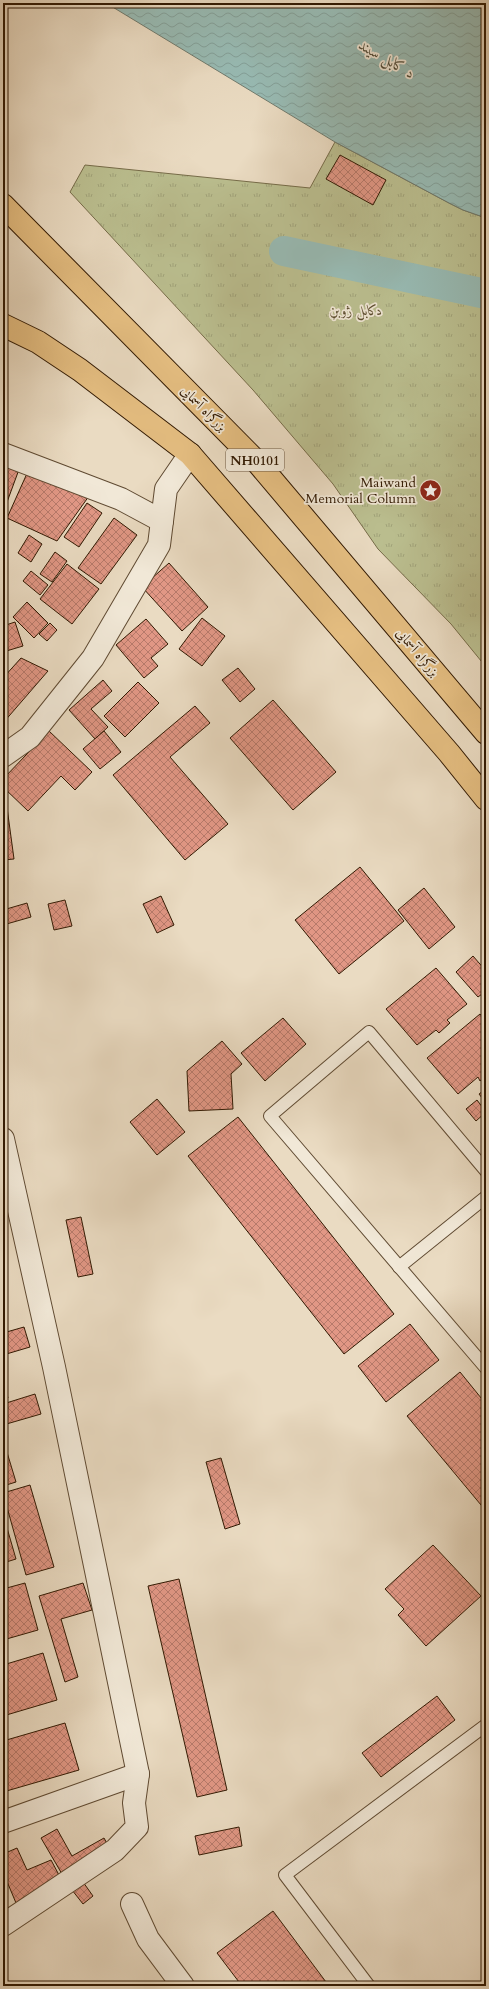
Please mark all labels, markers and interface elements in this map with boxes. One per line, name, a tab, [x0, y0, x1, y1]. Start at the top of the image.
water label: د کابل سيند	[355, 35, 419, 84]
park label: دکابل ژوبڼ	[330, 301, 382, 321]
street label: بزرگراه آسمایی	[176, 381, 231, 436]
road number: NH0101	[226, 449, 284, 471]
place label: Maiwand Memorial Column	[305, 473, 417, 508]
place icon: Maiwand Memorial Column	[418, 477, 444, 503]
street label: بزرگراه آسمایی	[392, 624, 444, 681]

